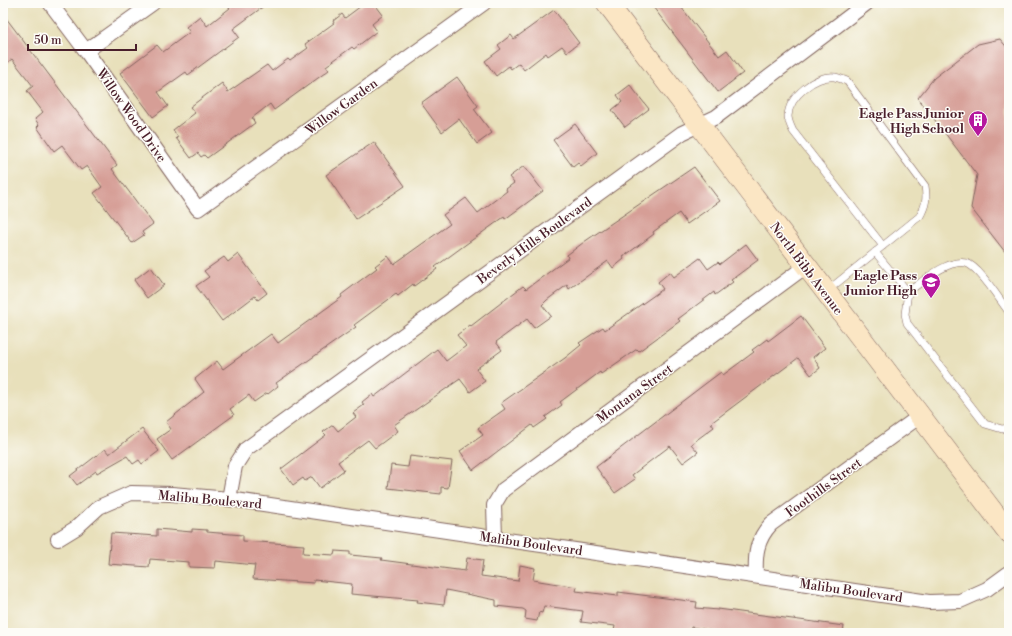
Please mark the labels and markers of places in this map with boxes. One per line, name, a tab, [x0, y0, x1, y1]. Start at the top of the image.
place label: Eagle Pass Junior High School	[859, 106, 965, 137]
building icon: Eagle Pass Junior High School	[967, 109, 989, 137]
place label: Eagle Pass Junior High	[843, 268, 917, 299]
school or university icon: Eagle Pass Junior High	[920, 271, 942, 299]

